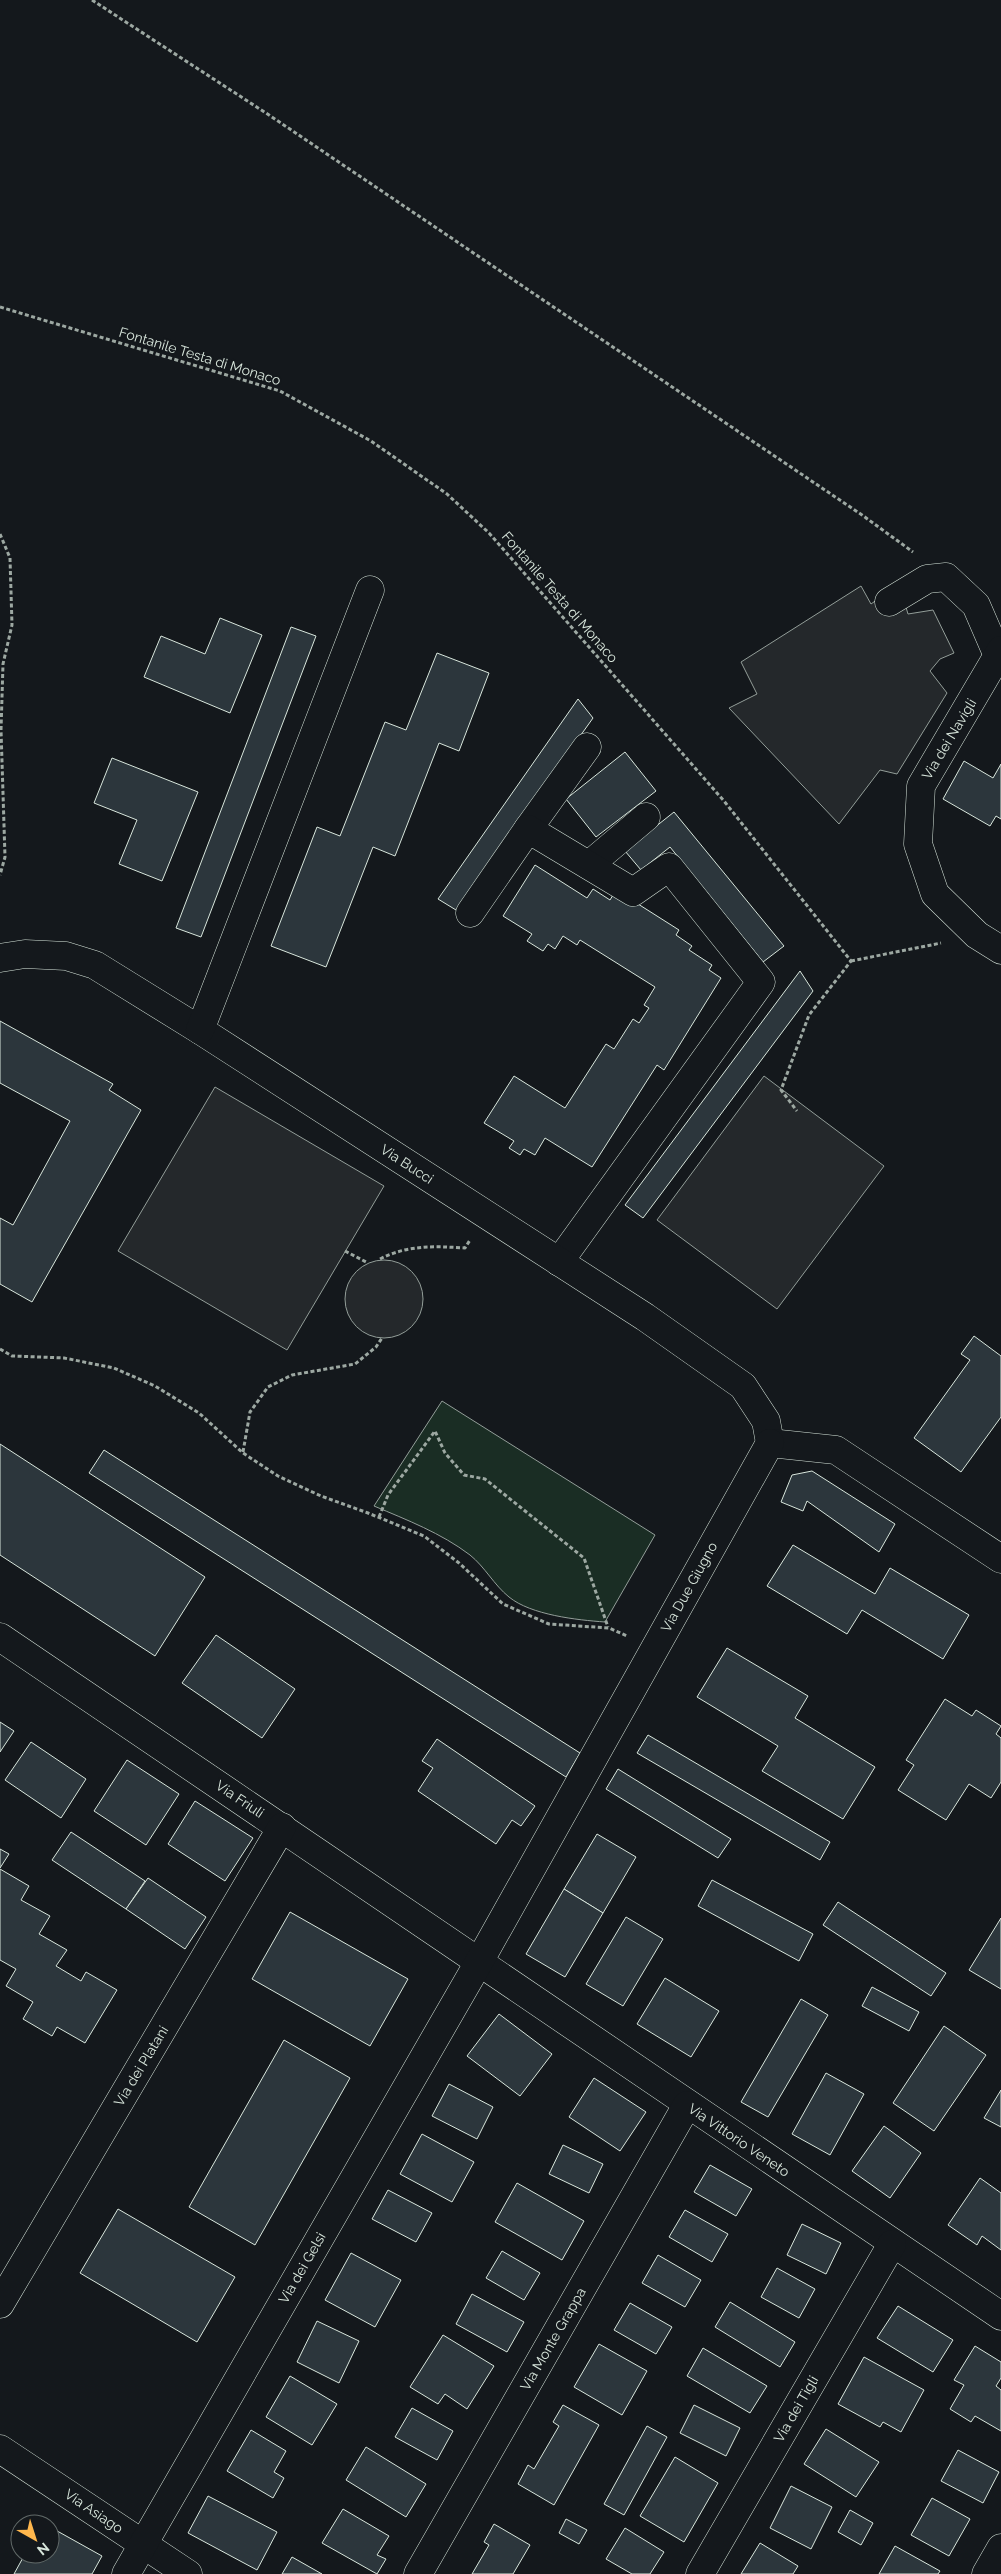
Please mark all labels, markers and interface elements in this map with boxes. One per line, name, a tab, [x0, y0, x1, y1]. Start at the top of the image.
street label: Fontanile Testa di Monaco	[117, 324, 283, 388]
street label: Fontanile Testa di Monaco	[499, 528, 621, 666]
street label: Via dei Navigli	[919, 696, 979, 782]
street label: Via Bucci	[378, 1141, 436, 1187]
street label: Via Due Giugno	[658, 1539, 720, 1635]
street label: Via Friuli	[213, 1777, 267, 1821]
street label: Via dei Platani	[111, 2023, 171, 2109]
street label: Via Vittorio Veneto	[685, 2100, 793, 2180]
street label: Via dei Gelsi	[275, 2230, 329, 2306]
street label: Via Monte Grappa	[517, 2285, 589, 2393]
street label: Via dei Tigli	[771, 2373, 821, 2445]
street label: Via Asiago	[62, 2486, 126, 2536]
north arrow	[10, 2514, 60, 2564]
text: N	[34, 2540, 52, 2559]

